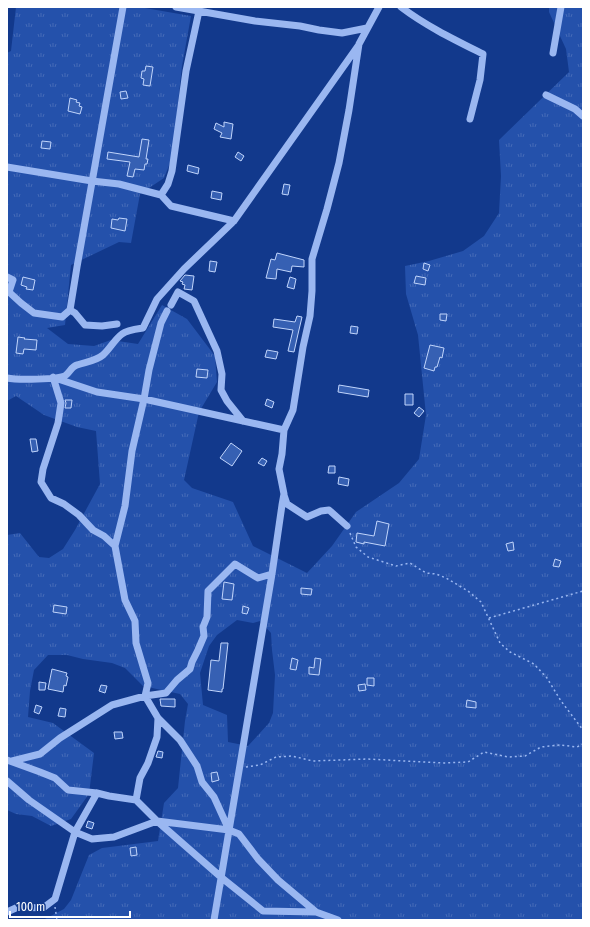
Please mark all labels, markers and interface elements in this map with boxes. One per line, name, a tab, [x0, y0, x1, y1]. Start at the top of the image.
scale bar	[10, 893, 130, 919]
text: 100 m	[16, 900, 45, 914]

